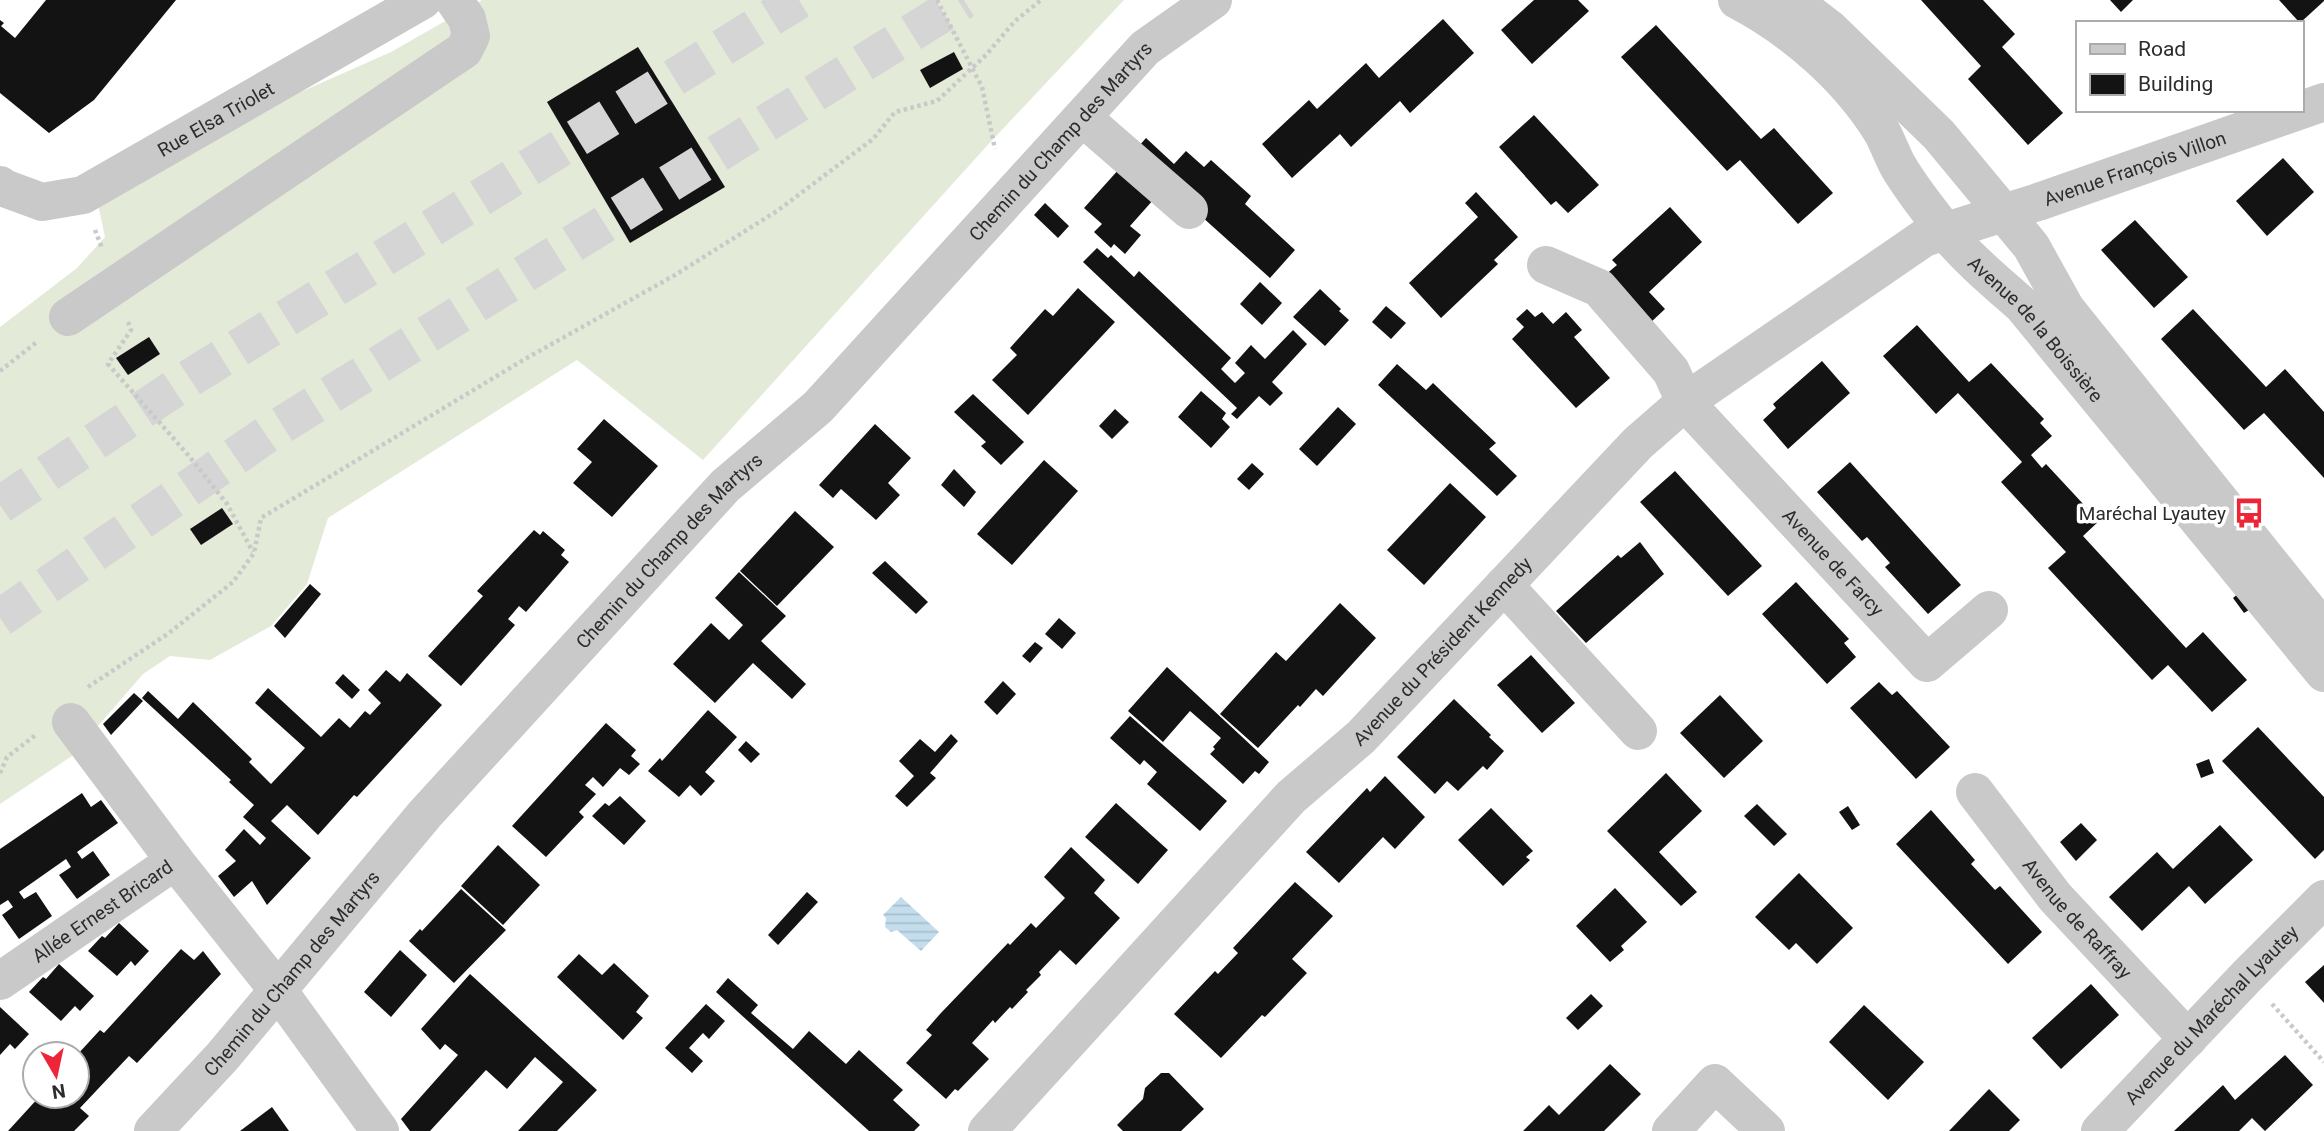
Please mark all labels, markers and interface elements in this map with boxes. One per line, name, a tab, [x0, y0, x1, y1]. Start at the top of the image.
legend	[2076, 21, 2303, 112]
street label: Chemin du Champ des Martyrs	[964, 37, 1157, 245]
text: Road	[2138, 37, 2186, 61]
text: Building	[2138, 72, 2213, 96]
street label: Rue Elsa Triolet	[153, 77, 278, 161]
street label: Avenue François Villon	[2041, 126, 2229, 211]
street label: Avenue de la Boissière	[1963, 251, 2108, 407]
street label: Chemin du Champ des Martyrs	[571, 448, 767, 653]
bus stop icon: Maréchal Lyautey	[2232, 496, 2266, 530]
place label: Maréchal Lyautey	[2079, 502, 2226, 525]
street label: Avenue de Farcy	[1778, 504, 1889, 621]
street label: Avenue du Président Kennedy	[1348, 552, 1536, 750]
street label: Avenue de Raffray	[2018, 854, 2137, 983]
street label: Allée Ernest Bricard	[28, 855, 177, 967]
street label: Chemin du Champ des Martyrs	[199, 866, 384, 1081]
street label: Avenue du Maréchal Lyautey	[2120, 920, 2303, 1109]
north arrow	[21, 1040, 91, 1110]
text: N	[50, 1079, 67, 1104]

